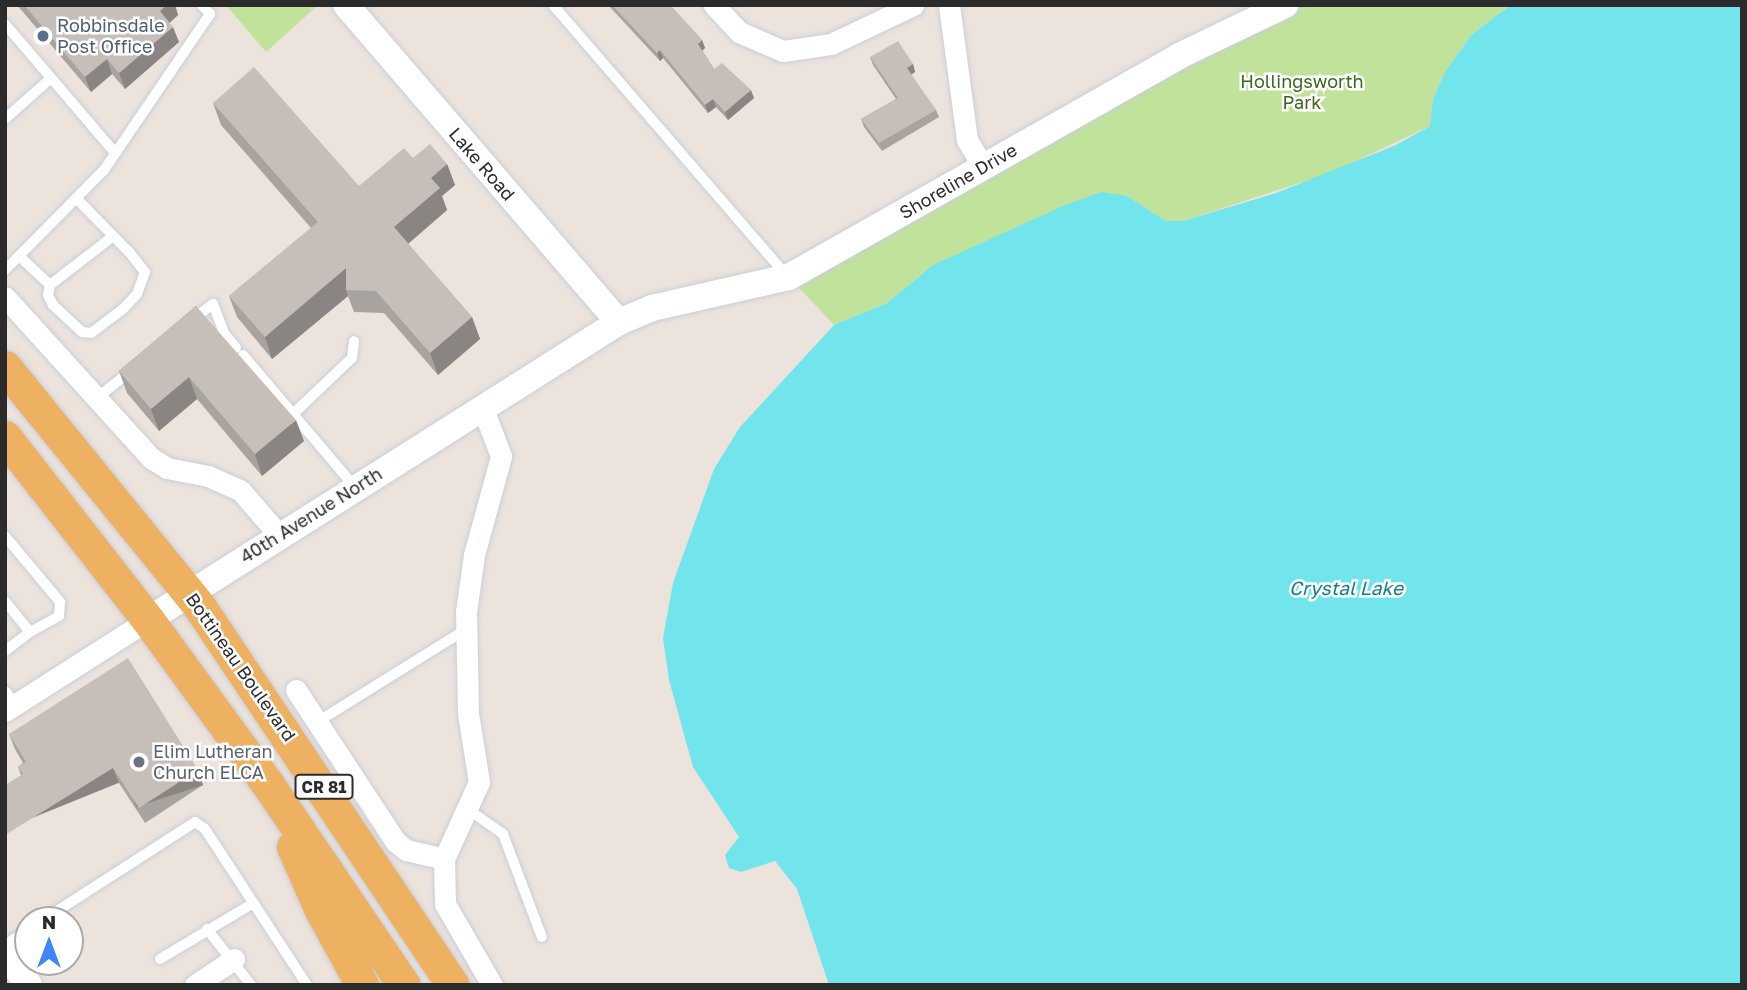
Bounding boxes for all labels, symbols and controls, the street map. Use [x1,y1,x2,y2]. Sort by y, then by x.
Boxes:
place label: Robbinsdale Post Office [57,15,165,58]
marker: Robbinsdale Post Office [35,28,51,44]
park label: Hollingsworth Park [1240,71,1364,114]
street label: Lake Road [445,123,519,205]
street label: Shoreline Drive [895,139,1021,223]
street label: 40th Avenue North [236,463,386,567]
water label: Crystal Lake [1289,577,1403,599]
street label: Bottineau Boulevard [182,589,300,745]
place label: Elim Lutheran Church ELCA [153,741,273,784]
marker: Elim Lutheran Church ELCA [131,754,147,770]
road number: CR 81 [294,774,354,800]
north arrow [14,906,84,976]
text: N [42,910,56,933]

